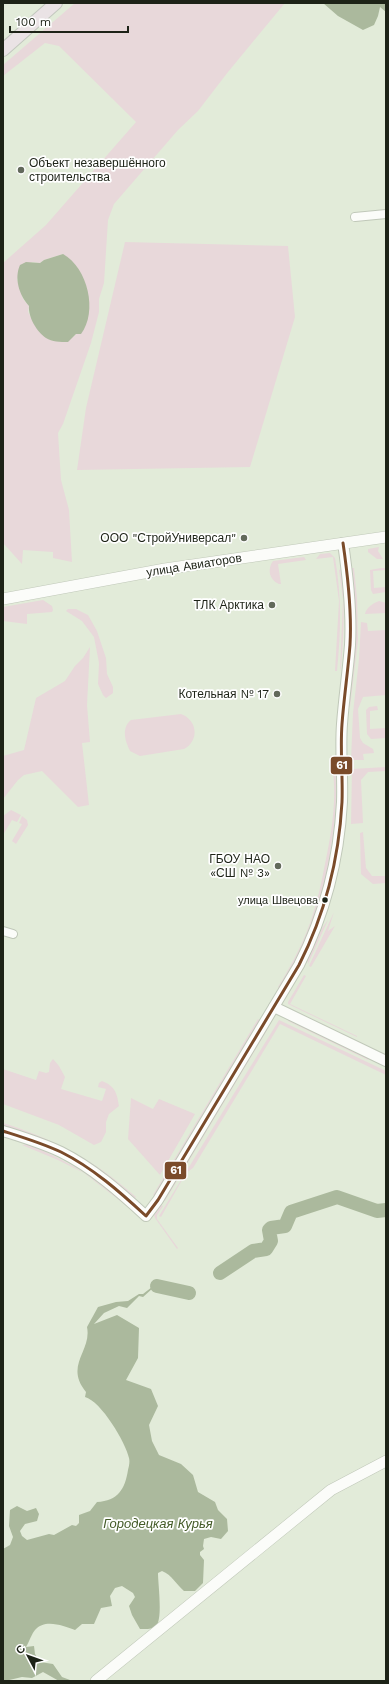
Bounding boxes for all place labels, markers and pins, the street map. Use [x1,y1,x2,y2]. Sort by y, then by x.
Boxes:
place label: Объект незавершённого строительства [29,156,166,184]
marker: Объект незавершённого строительства [16,165,26,175]
place label: ООО "СтройУниверсал" [100,531,236,545]
marker: ООО "СтройУниверсал" [239,533,249,543]
place label: ТЛК Арктика [194,598,264,612]
marker: ТЛК Арктика [267,600,277,610]
place label: Котельная № 17 [178,687,269,701]
marker: Котельная № 17 [272,689,282,699]
place label: ГБОУ НАО «СШ № 3» [209,852,270,880]
marker: ГБОУ НАО «СШ № 3» [273,861,283,871]
place label: улица Швецова [238,894,319,907]
marker: улица Швецова [320,895,330,905]

